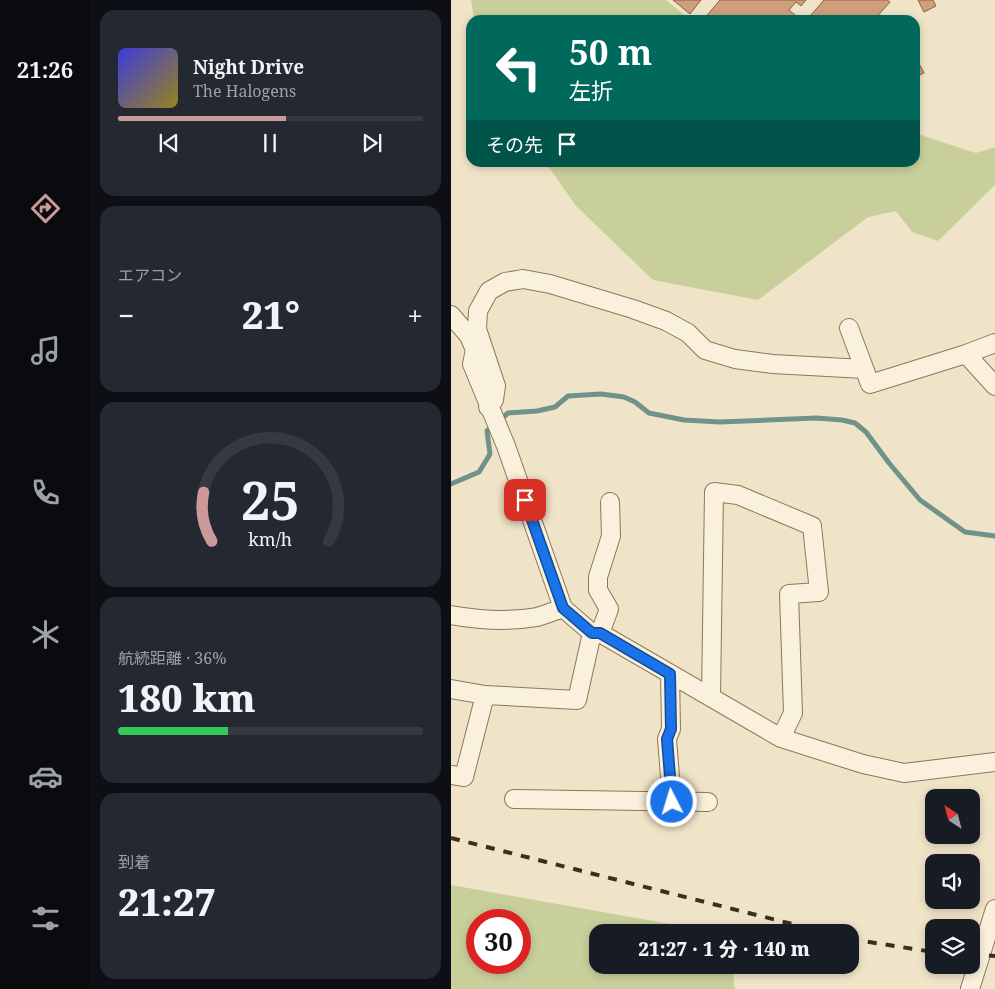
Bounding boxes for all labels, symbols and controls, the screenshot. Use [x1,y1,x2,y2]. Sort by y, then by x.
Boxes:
text: 50 m [569,28,652,75]
icon: left [486,35,551,100]
text: 21:26 [17,54,73,84]
text: Night Drive [193,54,304,80]
text: 左折 [569,75,613,105]
text: The Halogens [193,80,296,102]
icon: previous [155,129,183,157]
icon: pause [256,129,284,157]
icon: next [358,129,386,157]
icon: arrive [553,130,581,158]
text: その先 [486,132,543,158]
icon: directions [28,191,63,226]
text: エアコン [118,264,182,286]
text: 21° [242,288,300,340]
text: − [118,296,134,334]
text: + [407,296,423,334]
icon: music [28,333,63,368]
text: 25 [241,464,300,535]
icon: phone [28,475,63,510]
pin [504,479,546,521]
icon: arrive [511,486,539,514]
text: km/h [249,527,292,551]
icon: climate [28,617,63,652]
text: 航続距離 · 36% [118,647,227,669]
text: 180 km [118,671,256,723]
icon: car [28,759,63,794]
position arrow [645,775,697,827]
north arrow [925,789,980,844]
map controls [925,789,980,974]
text: 到着 [118,851,150,873]
button: sound [925,854,980,909]
text: 21:27 [118,875,216,927]
icon: filters [28,901,63,936]
speed limit sign: 30 [466,909,531,974]
button: layers [925,919,980,974]
text: 21:27 · 1 分 · 140 m [638,936,810,962]

